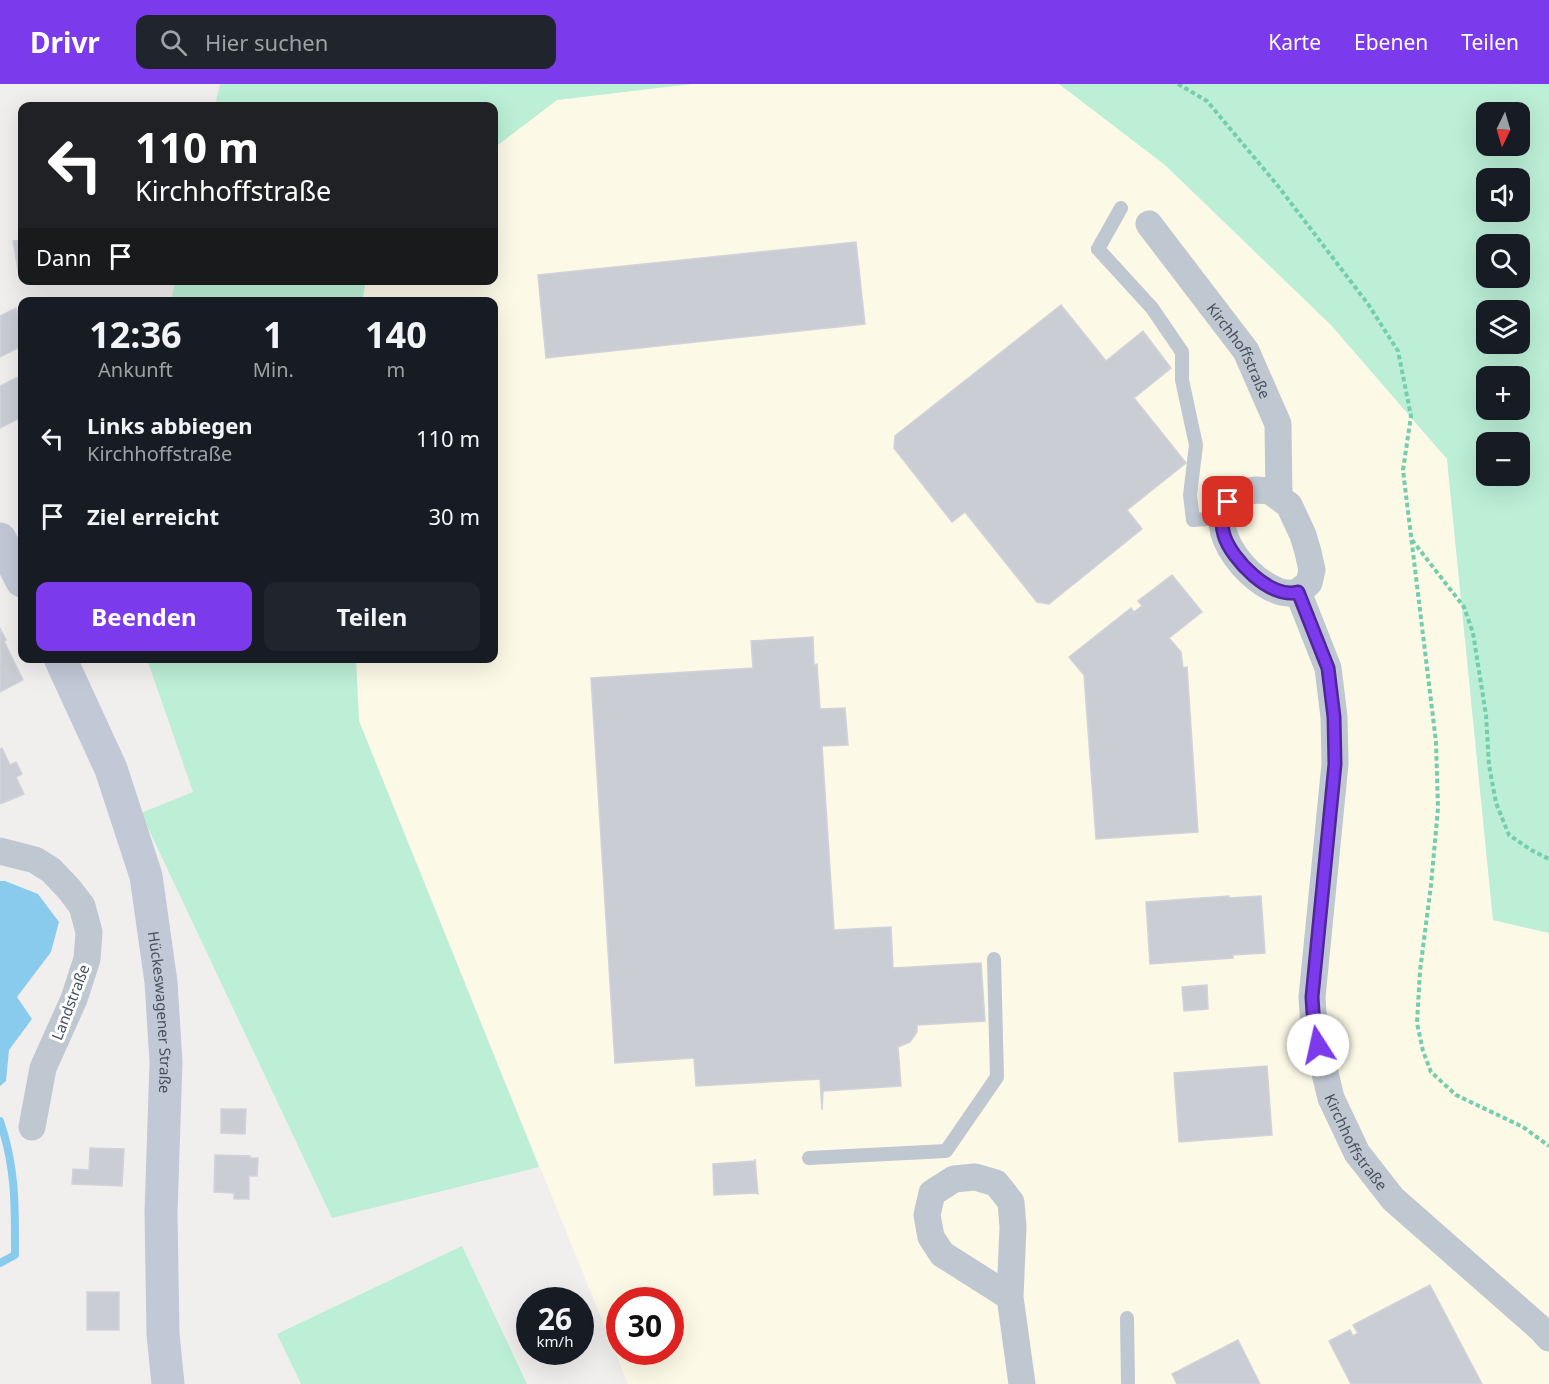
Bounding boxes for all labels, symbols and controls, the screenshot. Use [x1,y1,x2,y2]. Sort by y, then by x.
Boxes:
search box [136,15,556,69]
text: Drivr [30,23,100,61]
icon: search [157,26,190,59]
text: Hier suchen [205,27,328,57]
text: Karte [1268,28,1321,56]
text: Ebenen [1354,28,1428,56]
text: Teilen [1461,28,1519,56]
north arrow [1476,102,1530,156]
map controls [1476,102,1530,486]
text: 110 m [135,118,259,175]
icon: left [36,126,114,204]
button: sound [1476,168,1530,222]
text: Kirchhoffstraße [135,172,331,209]
button: search [1476,234,1530,288]
icon: arrive [104,240,137,273]
text: Dann [36,242,92,272]
street label: Kirchhoffstraße [1203,299,1276,402]
button: layers [1476,300,1530,354]
text: 12:36 [89,310,182,359]
text: 1 [263,310,284,359]
text: 140 [365,310,427,359]
text: Ankunft [98,356,173,383]
text: Min. [253,356,294,383]
text: m [387,356,405,383]
button: + [1476,366,1530,420]
text: Links abbiegen [87,410,253,440]
icon: left [36,422,69,455]
text: 110 m [416,423,480,453]
button: − [1476,432,1530,486]
text: Kirchhoffstraße [87,440,232,467]
pin [1202,476,1253,527]
icon: arrive [1211,485,1244,518]
icon: arrive [36,500,69,533]
text: Ziel erreicht [87,501,219,531]
text: 30 m [429,501,480,531]
button: Beenden [36,582,252,651]
button: Teilen [264,582,480,651]
street label: Hückeswagener Straße [144,930,176,1094]
street label: Landstraße [46,961,94,1043]
position arrow [1286,1013,1350,1077]
street label: Kirchhoffstraße [1320,1090,1392,1194]
speed limit sign: 30 [606,1287,684,1365]
text: 26 [538,1298,572,1339]
text: km/h [537,1331,573,1351]

